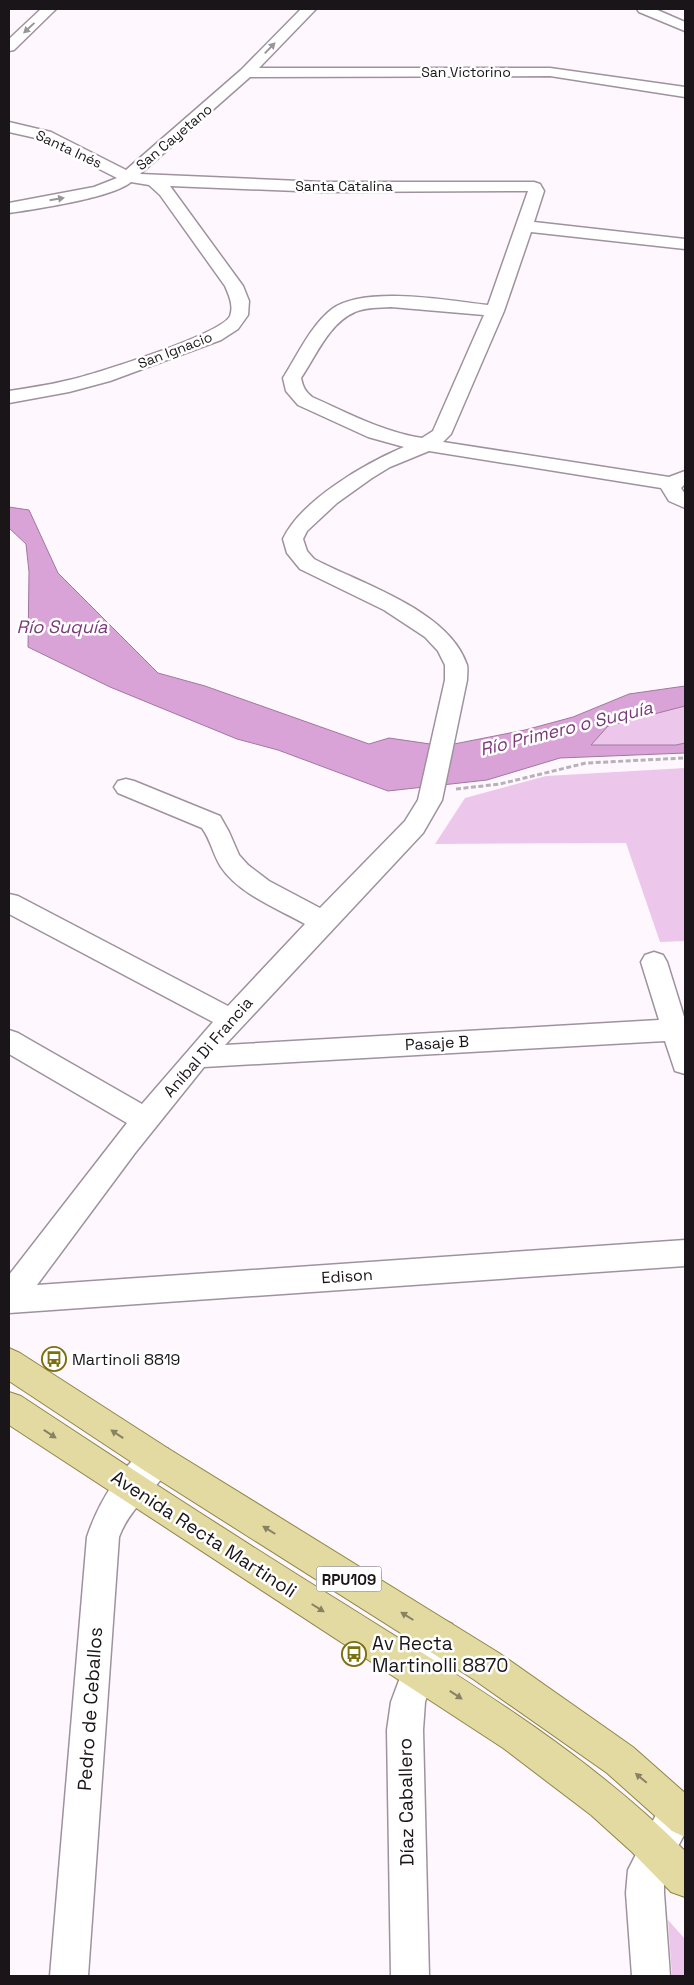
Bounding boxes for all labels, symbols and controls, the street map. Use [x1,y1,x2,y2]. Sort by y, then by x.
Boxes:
one-way arrow [23,22,35,34]
one-way arrow [264,42,276,54]
street label: San Victorino [421,63,511,81]
street label: San Cayetano [132,100,216,174]
street label: Santa Inés [33,126,105,172]
street label: Santa Catalina [295,177,393,195]
one-way arrow [49,194,65,202]
street label: San Ignacio [135,328,215,372]
water label: Río Suquía [17,615,108,638]
water label: Río Primero o Suquía [477,695,655,761]
street label: Aníbal Di Francia [159,993,257,1101]
street label: Pasaje B [404,1031,470,1055]
street label: Edison [321,1264,373,1288]
bus stop icon: Martinoli 8819 [41,1346,67,1372]
place label: Martinoli 8819 [72,1349,180,1370]
one-way arrow [43,1429,56,1439]
one-way arrow [110,1429,124,1438]
street label: Avenida Recta Martinoli [106,1465,302,1603]
one-way arrow [263,1525,276,1534]
road number: RPU109 [316,1566,382,1592]
one-way arrow [312,1603,325,1612]
one-way arrow [401,1611,414,1620]
street label: Pedro de Ceballos [72,1626,108,1792]
place label: Av Recta Martinolli 8870 [372,1631,508,1678]
bus stop icon: Av Recta Martinolli 8870 [341,1641,367,1667]
one-way arrow [449,1690,462,1699]
street label: Díaz Caballero [392,1738,420,1866]
one-way arrow [635,1772,648,1783]

